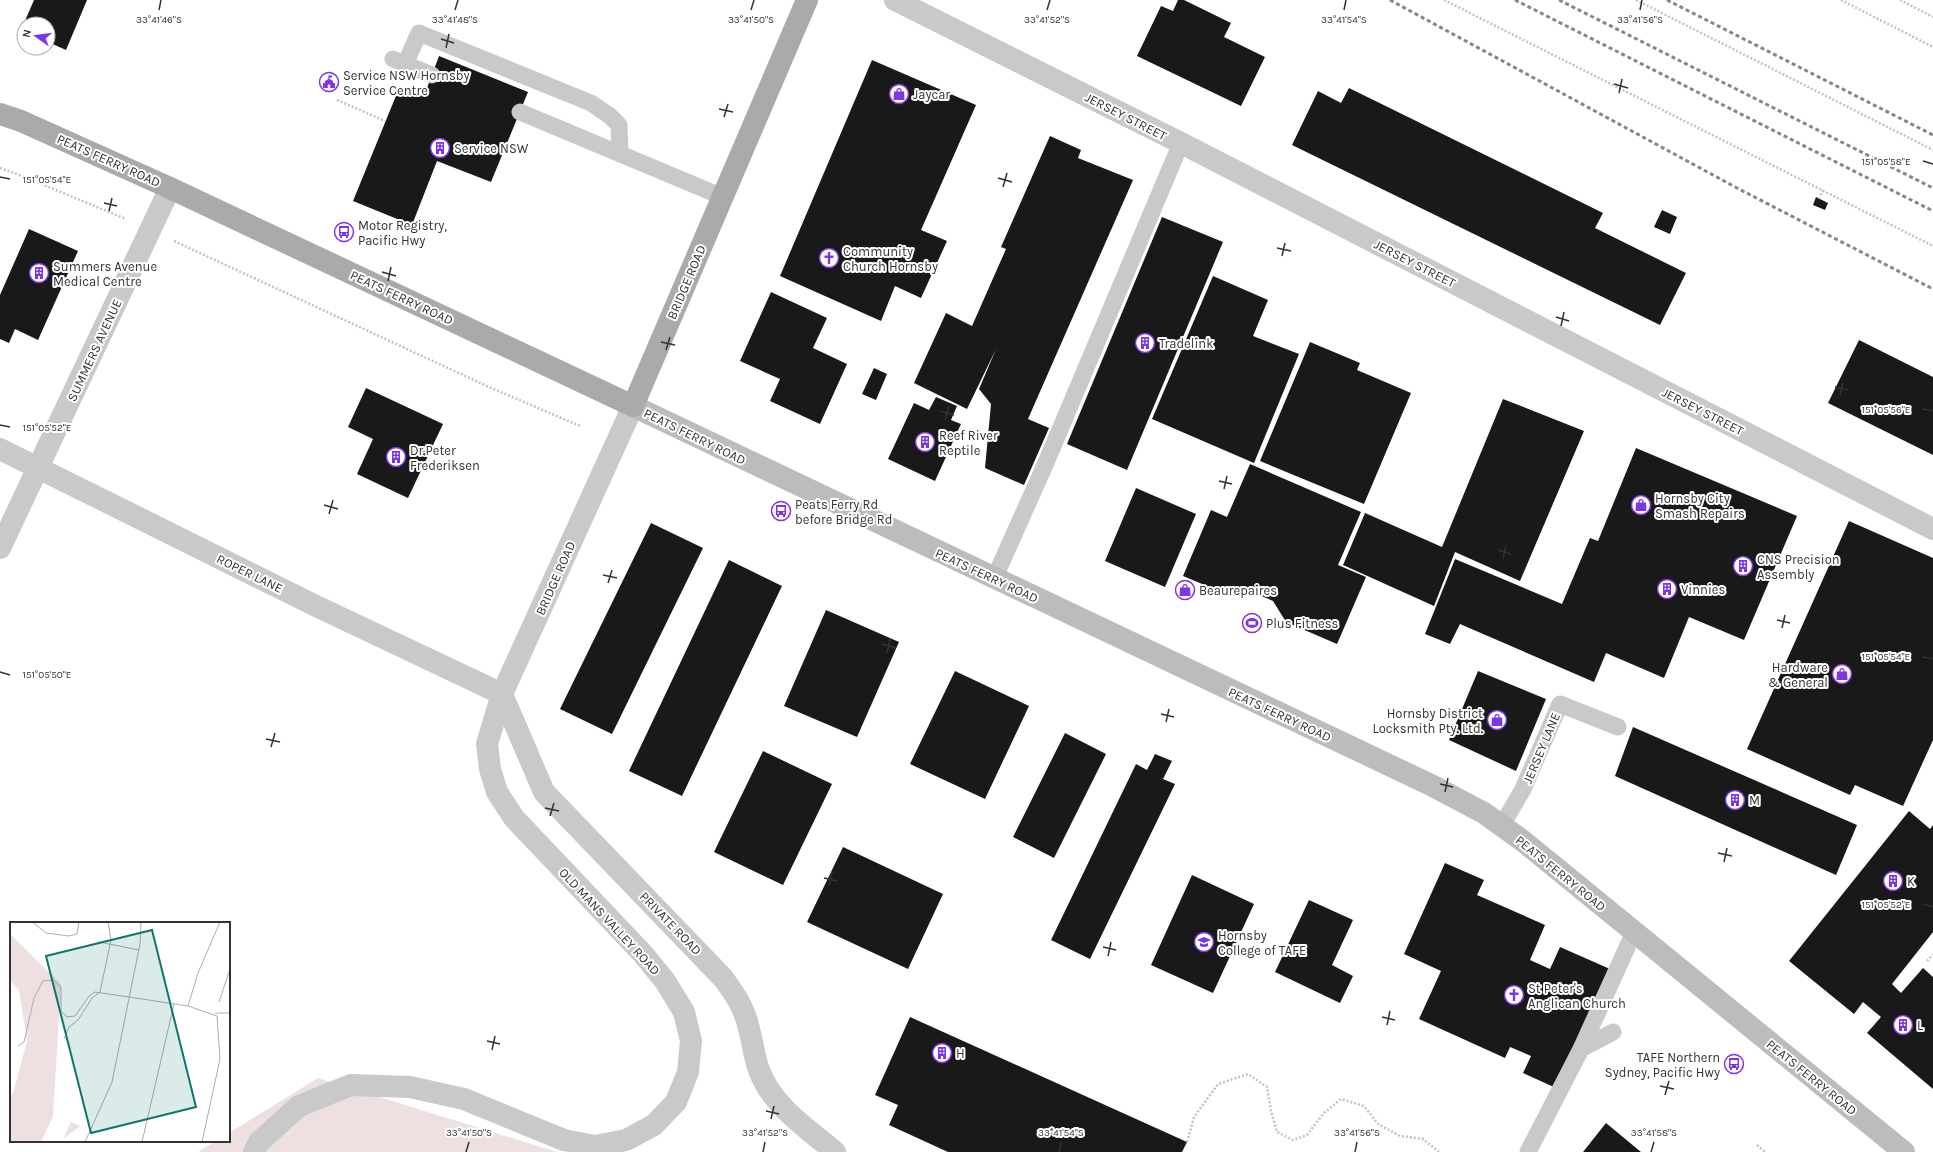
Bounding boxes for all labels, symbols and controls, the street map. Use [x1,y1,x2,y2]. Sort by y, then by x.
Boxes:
text: 33°41'46"S [136,14,182,26]
text: 33°41'48"S [432,14,478,26]
text: 33°41'50"S [728,14,774,26]
text: 33°41'52"S [1024,14,1070,26]
text: 33°41'54"S [1321,14,1367,26]
text: 33°41'56"S [1617,14,1663,26]
north arrow [16,16,56,56]
text: N [20,28,34,39]
place label: Service NSW Hornsby Service Centre [343,68,470,98]
public building icon: Service NSW Hornsby Service Centre [318,71,340,93]
shop icon: Jaycar [888,83,910,105]
place label: Jaycar [913,87,950,102]
street label: JERSEY STREET [1083,89,1169,144]
street label: PEATS FERRY ROAD [55,131,163,190]
building icon: Service NSW [429,137,451,159]
place label: Service NSW [454,141,529,156]
text: 151°05'58"E [1861,156,1911,168]
text: 151°05'54"E [23,174,71,186]
place label: Motor Registry, Pacific Hwy [358,218,447,248]
bus stop icon: Motor Registry, Pacific Hwy [333,221,355,243]
street label: JERSEY STREET [1372,236,1458,291]
street label: BRIDGE ROAD [664,243,709,322]
place label: Community Church Hornsby [843,244,938,274]
church icon: Community Church Hornsby [818,247,840,269]
place label: Summers Avenue Medical Centre [53,259,157,289]
building icon: Summers Avenue Medical Centre [28,262,50,284]
street label: PEATS FERRY ROAD [348,267,456,328]
street label: SUMMERS AVENUE [64,297,125,404]
building icon: Tradelink [1134,332,1156,354]
place label: Tradelink [1159,336,1213,351]
street label: JERSEY STREET [1660,384,1746,439]
text: 151°05'56"E [1862,404,1910,416]
street label: PEATS FERRY ROAD [641,405,748,468]
text: 151°05'52"E [23,422,71,434]
place label: Reef River Reptile [939,428,998,458]
building icon: Reef River Reptile [914,431,936,453]
place label: Dr.Peter Frederiksen [410,443,480,473]
building icon: Dr.Peter Frederiksen [385,446,407,468]
place label: Hornsby City Smash Repairs [1655,491,1745,521]
shop icon: Hornsby City Smash Repairs [1630,494,1652,516]
place label: Peats Ferry Rd before Bridge Rd [795,497,893,527]
bus stop icon: Peats Ferry Rd before Bridge Rd [770,500,792,522]
street label: BRIDGE ROAD [532,539,578,618]
street label: PEATS FERRY ROAD [933,545,1041,606]
street label: ROPER LANE [214,551,285,596]
place label: CNS Precision Assembly [1757,552,1840,582]
building icon: CNS Precision Assembly [1732,555,1754,577]
building icon: Vinnies [1656,578,1678,600]
shop icon: Beaurepaires [1174,579,1196,601]
place label: Vinnies [1681,582,1725,597]
place label: Beaurepaires [1199,583,1277,598]
sports icon: Plus Fitness [1241,612,1263,634]
place label: Plus Fitness [1266,616,1339,631]
text: 151°05'54"E [1862,651,1910,663]
place label: Hardware & General [1768,660,1828,690]
shop icon: Hardware & General [1831,663,1853,685]
text: 151°05'50"E [23,669,71,681]
street label: PEATS FERRY ROAD [1226,684,1334,745]
place label: Hornsby District Locksmith Pty. Ltd. [1373,706,1483,736]
shop icon: Hornsby District Locksmith Pty. Ltd. [1486,709,1508,731]
street label: JERSEY LANE [1520,710,1563,786]
building icon: M [1724,789,1746,811]
place label: M [1749,793,1760,808]
street label: PEATS FERRY ROAD [1513,832,1609,914]
street label: OLD MANS VALLEY ROAD [556,865,663,978]
building icon: K [1882,870,1904,892]
place label: K [1907,874,1915,889]
street label: PRIVATE ROAD [637,889,704,958]
text: 151°05'52"E [1862,899,1910,911]
inset map [10,922,230,1142]
place label: Hornsby College of TAFE [1218,928,1306,958]
school or university icon: Hornsby College of TAFE [1193,931,1215,953]
place label: St Peter's Anglican Church [1528,981,1626,1011]
church icon: St Peter's Anglican Church [1503,984,1525,1006]
building icon: L [1892,1014,1914,1036]
place label: L [1917,1018,1923,1033]
street label: PEATS FERRY ROAD [1764,1036,1860,1118]
building icon: H [931,1042,953,1064]
place label: H [956,1046,965,1061]
place label: TAFE Northern Sydney, Pacific Hwy [1605,1050,1720,1080]
bus stop icon: TAFE Northern Sydney, Pacific Hwy [1723,1053,1745,1075]
text: 33°41'50"S [446,1127,492,1139]
text: 33°41'52"S [742,1127,788,1139]
text: 33°41'54"S [1038,1127,1084,1139]
text: 33°41'56"S [1334,1127,1380,1139]
text: 33°41'58"S [1631,1127,1677,1139]

